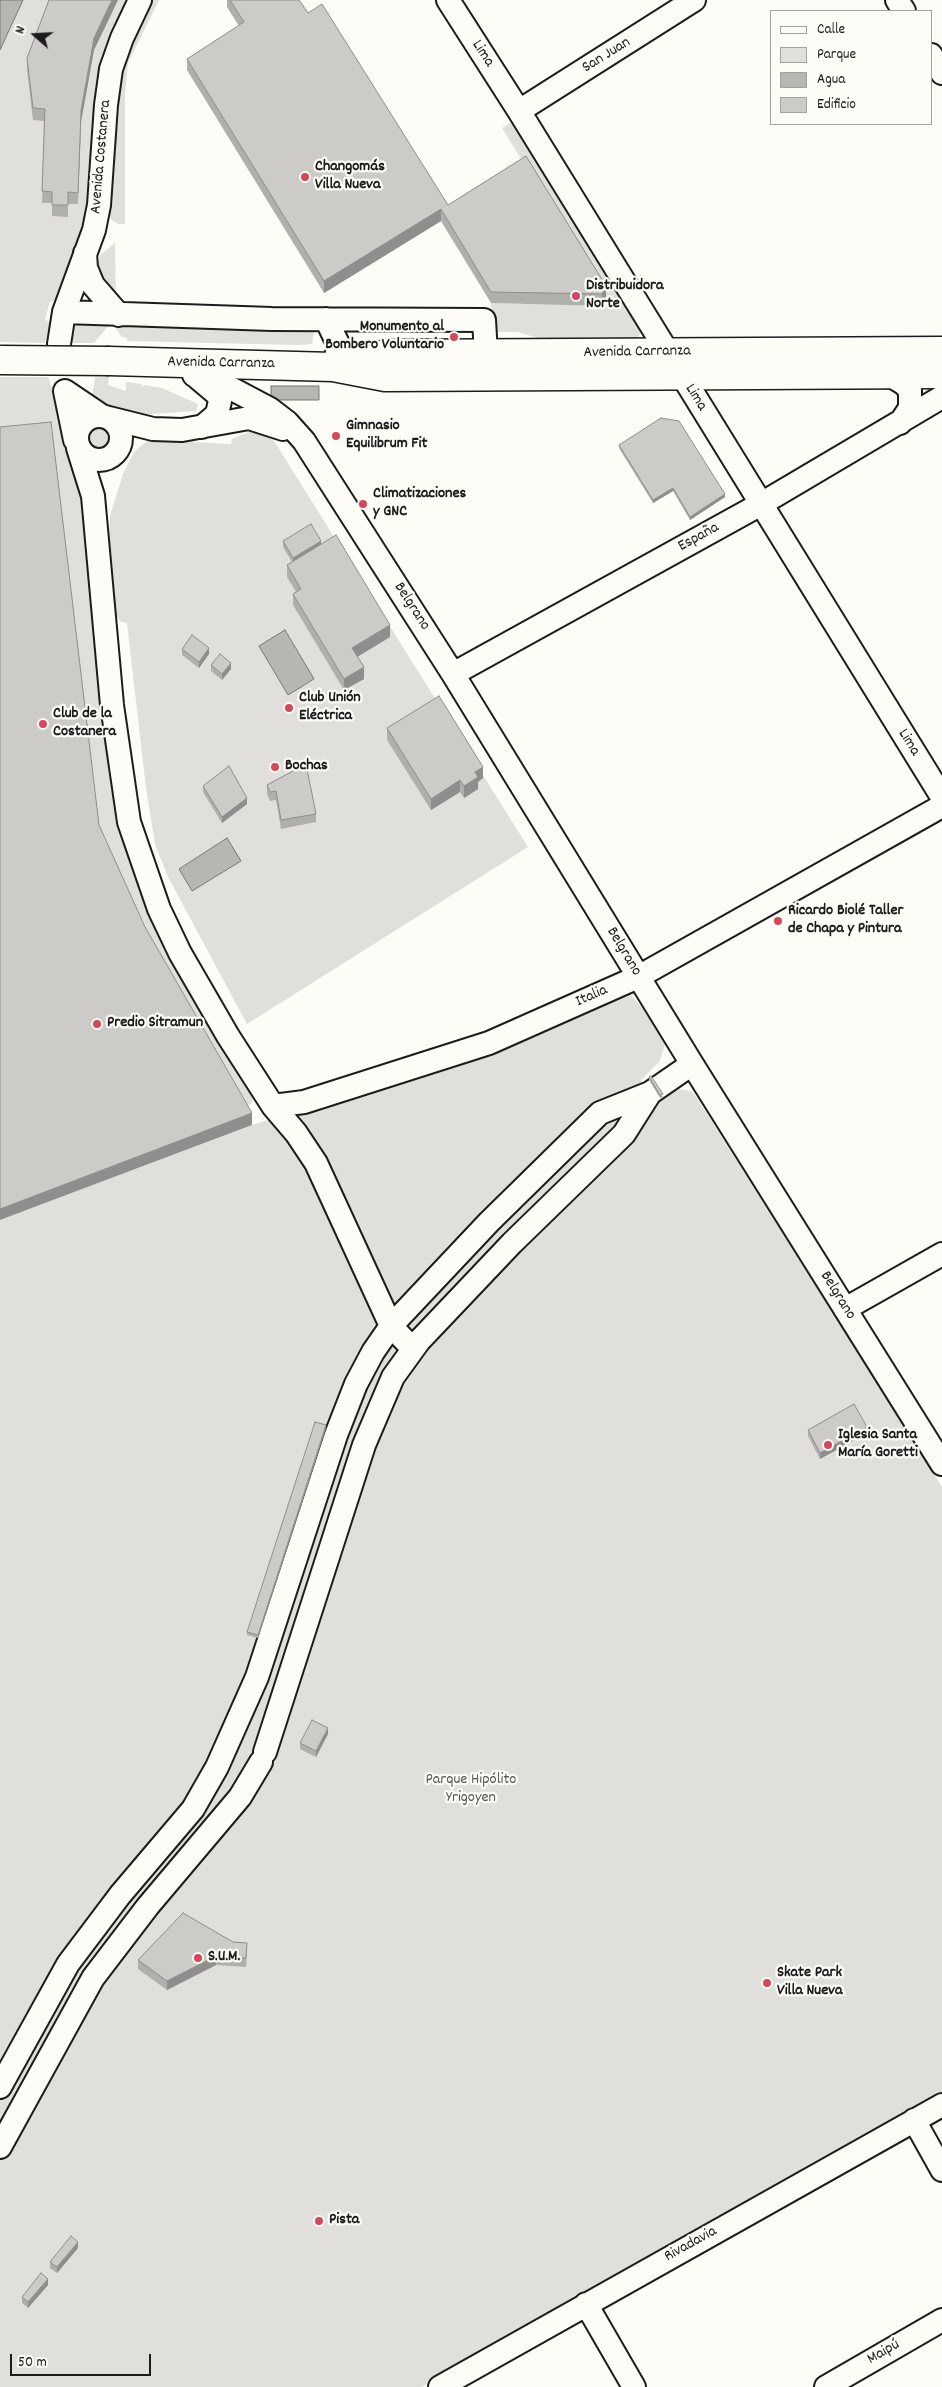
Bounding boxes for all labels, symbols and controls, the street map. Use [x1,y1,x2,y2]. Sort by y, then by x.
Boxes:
north arrow [10,10,60,60]
legend [770,10,932,125]
text: Calle [817,19,845,41]
text: N [10,24,31,37]
street label: San Juan [579,34,635,78]
street label: Lima [466,37,498,71]
text: Parque [817,44,856,66]
text: Agua [817,69,845,91]
text: Edificio [817,94,856,116]
street label: Avenida Costanera [87,99,117,215]
place label: Changomás Villa Nueva [315,158,385,196]
marker: Changomás Villa Nueva [299,171,311,183]
place label: Distribuidora Norte [586,277,664,315]
marker: Distribuidora Norte [570,290,582,302]
place label: Monumento al Bombero Voluntario [325,318,444,356]
marker: Monumento al Bombero Voluntario [448,331,460,343]
street label: Avenida Carranza [583,342,691,364]
street label: Avenida Carranza [167,353,275,375]
street label: Lima [679,381,711,415]
place label: Gimnasio Equilibrum Fit [346,417,427,455]
marker: Gimnasio Equilibrum Fit [330,430,342,442]
place label: Climatizaciones y GNC [373,485,466,523]
marker: Climatizaciones y GNC [357,498,369,510]
street label: España [675,519,723,557]
street label: Belgrano [388,579,434,635]
place label: Club Unión Eléctrica [299,689,361,727]
marker: Club Unión Eléctrica [283,702,295,714]
place label: Club de la Costanera [53,705,116,743]
marker: Club de la Costanera [37,718,49,730]
street label: Lima [892,726,924,760]
place label: Bochas [285,757,328,777]
marker: Bochas [269,761,281,773]
place label: Ricardo Biolé Taller de Chapa y Pintura [788,902,903,940]
marker: Ricardo Biolé Taller de Chapa y Pintura [772,915,784,927]
street label: Belgrano [601,924,645,980]
street label: Italia [573,982,611,1012]
place label: Predio Sitramun [107,1014,203,1034]
marker: Predio Sitramun [91,1018,103,1030]
street label: Belgrano [815,1268,859,1324]
place label: Iglesia Santa María Goretti [838,1426,918,1464]
marker: Iglesia Santa María Goretti [822,1439,834,1451]
park label: Parque Hipólito Yrigoyen [426,1771,516,1809]
place label: S.U.M. [208,1948,240,1968]
marker: S.U.M. [192,1952,204,1964]
place label: Skate Park Villa Nueva [777,1964,842,2002]
marker: Skate Park Villa Nueva [761,1977,773,1989]
place label: Pista [329,2211,359,2231]
marker: Pista [313,2215,325,2227]
street label: Rivadavia [661,2223,721,2267]
street label: Maipú [864,2336,904,2370]
scale bar [12,2344,154,2376]
text: 50 m [18,2352,47,2374]

